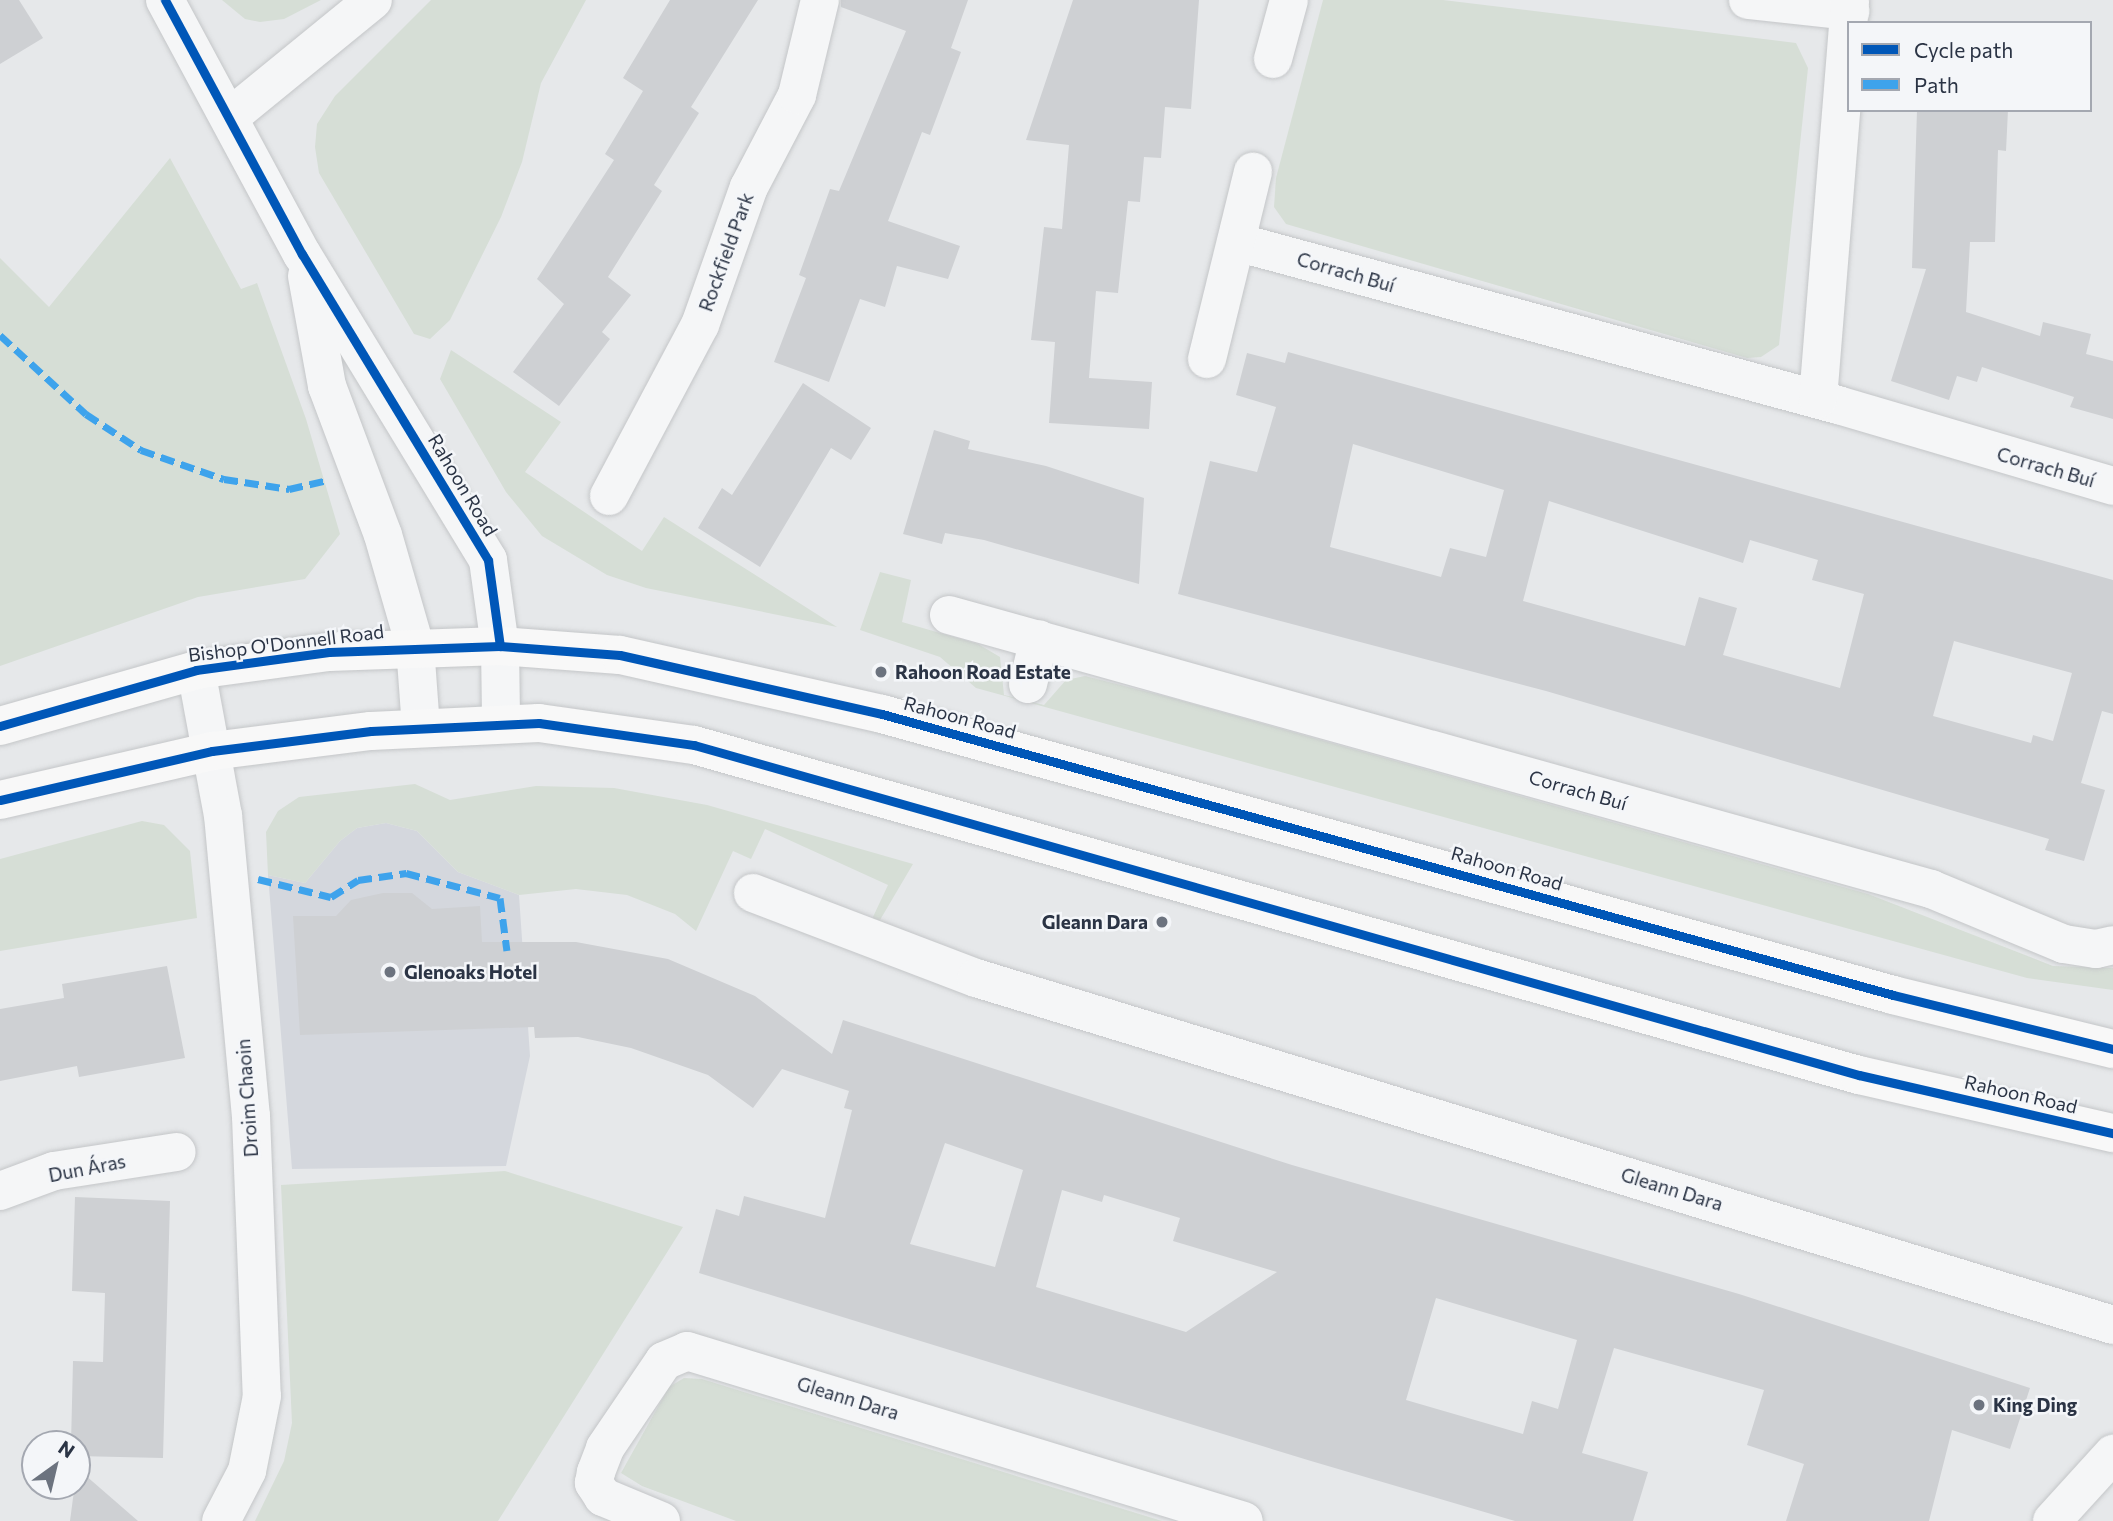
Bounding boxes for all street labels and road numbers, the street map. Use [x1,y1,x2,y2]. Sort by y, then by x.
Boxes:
street label: Rockfield Park [694,189,758,315]
street label: Corrach Buí [1294,247,1398,297]
street label: Rahoon Road [424,430,502,540]
street label: Corrach Buí [1994,442,2098,492]
street label: Bishop O'Donnell Road [187,620,385,666]
street label: Rahoon Road [901,691,1019,743]
street label: Corrach Buí [1526,765,1630,815]
street label: Rahoon Road [1449,841,1565,895]
street label: Droim Chaoin [231,1038,263,1158]
street label: Rahoon Road [1962,1070,2080,1118]
street label: Dun Áras [46,1149,128,1187]
street label: Gleann Dara [1618,1163,1726,1215]
street label: Gleann Dara [794,1372,902,1424]

